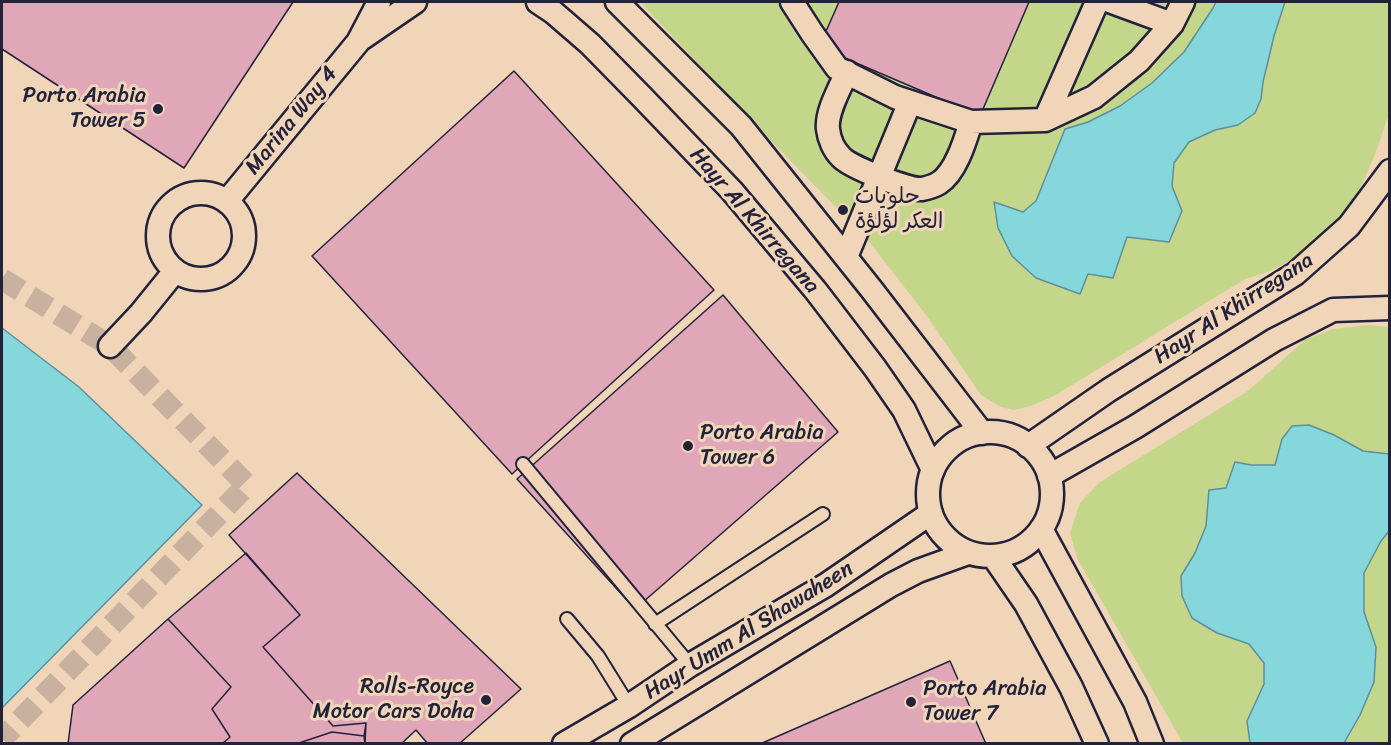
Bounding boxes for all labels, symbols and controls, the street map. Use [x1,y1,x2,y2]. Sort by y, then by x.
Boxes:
street label: Marina Way 4 [240,62,344,180]
place label: Porto Arabia Tower 5 [23,83,146,134]
marker: Porto Arabia Tower 5 [151,102,165,116]
street label: Hayr Al Khirregana [683,143,825,299]
place label: حلويات العكر لؤلؤة [855,184,943,236]
marker: حلويات العكر لؤلؤة [836,203,850,217]
street label: Hayr Al Khirregana [1149,248,1319,370]
place label: Porto Arabia Tower 6 [700,420,823,472]
marker: Porto Arabia Tower 6 [681,439,695,453]
street label: Hayr Umm Al Shawaheen [640,556,858,706]
place label: Rolls-Royce Motor Cars Doha [313,674,474,726]
place label: Porto Arabia Tower 7 [923,676,1046,728]
marker: Rolls-Royce Motor Cars Doha [479,693,493,707]
marker: Porto Arabia Tower 7 [904,695,918,709]

